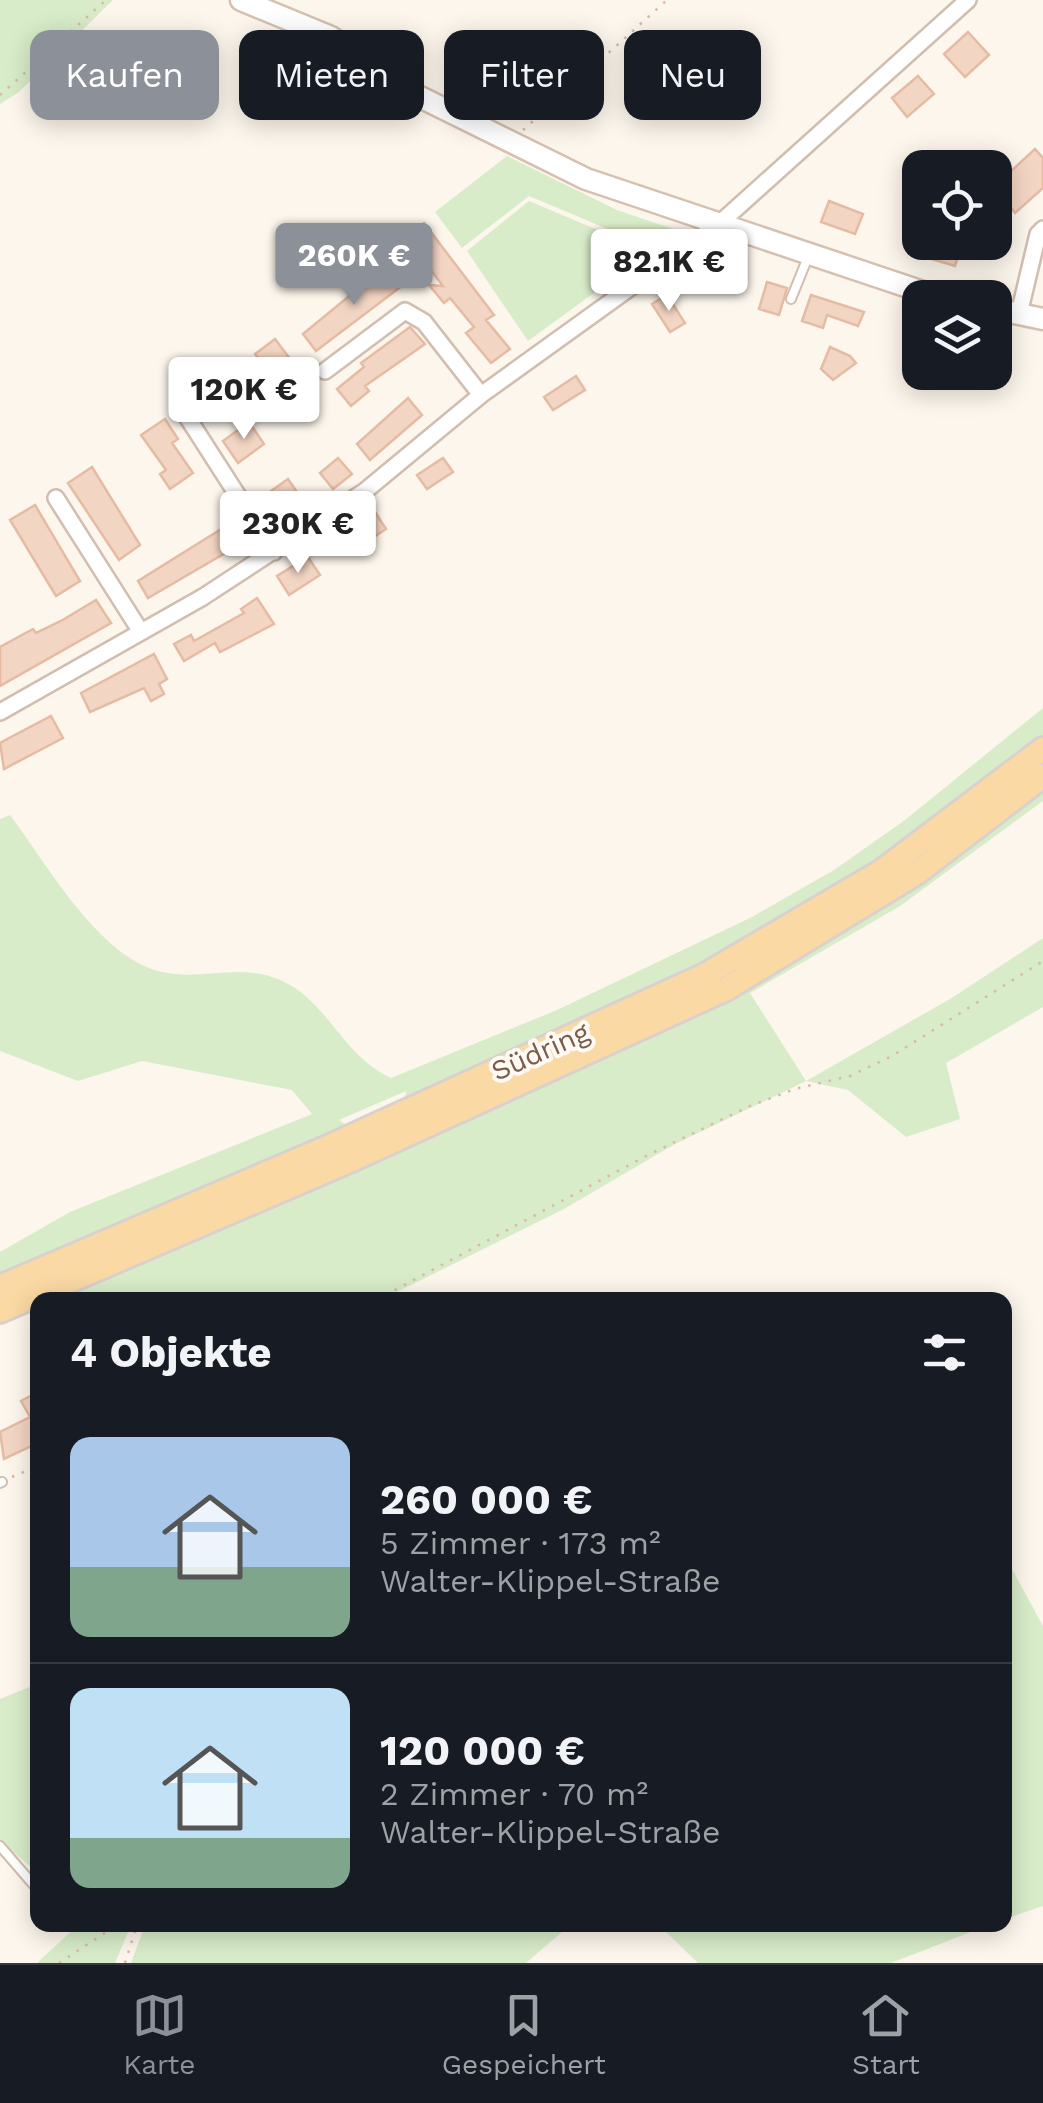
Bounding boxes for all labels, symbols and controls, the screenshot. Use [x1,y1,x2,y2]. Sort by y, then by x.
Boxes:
chip: Kaufen [30,30,219,120]
chip: Mieten [239,30,424,120]
chip: Filter [444,30,604,120]
chip: Neu [624,30,761,120]
map controls [902,150,1012,390]
button: locate [902,150,1012,260]
pin: 260K € [273,223,435,308]
pin: 82.1K € [577,229,761,314]
text: 260K € [297,236,411,274]
text: 82.1K € [613,242,725,280]
button: layers [902,280,1012,390]
pin: 120K € [163,357,325,442]
text: 120K € [190,370,298,408]
pin: 230K € [217,491,379,576]
text: 230K € [242,504,354,542]
street label: Südring [486,1015,594,1088]
icon: filters [917,1325,972,1380]
text: 4 Objekte [70,1328,272,1377]
text: 260 000 € [380,1475,593,1524]
icon: home [150,1477,270,1597]
text: 5 Zimmer · 173 m² [380,1524,661,1562]
text: Walter-Klippel-Straße [380,1562,720,1600]
text: 120 000 € [380,1726,585,1775]
icon: home [150,1728,270,1848]
text: 2 Zimmer · 70 m² [380,1775,648,1813]
text: Walter-Klippel-Straße [380,1813,720,1851]
tab: Karte [123,1988,195,2081]
tab: Gespeichert [442,1988,606,2081]
tab: Start [852,1988,920,2081]

